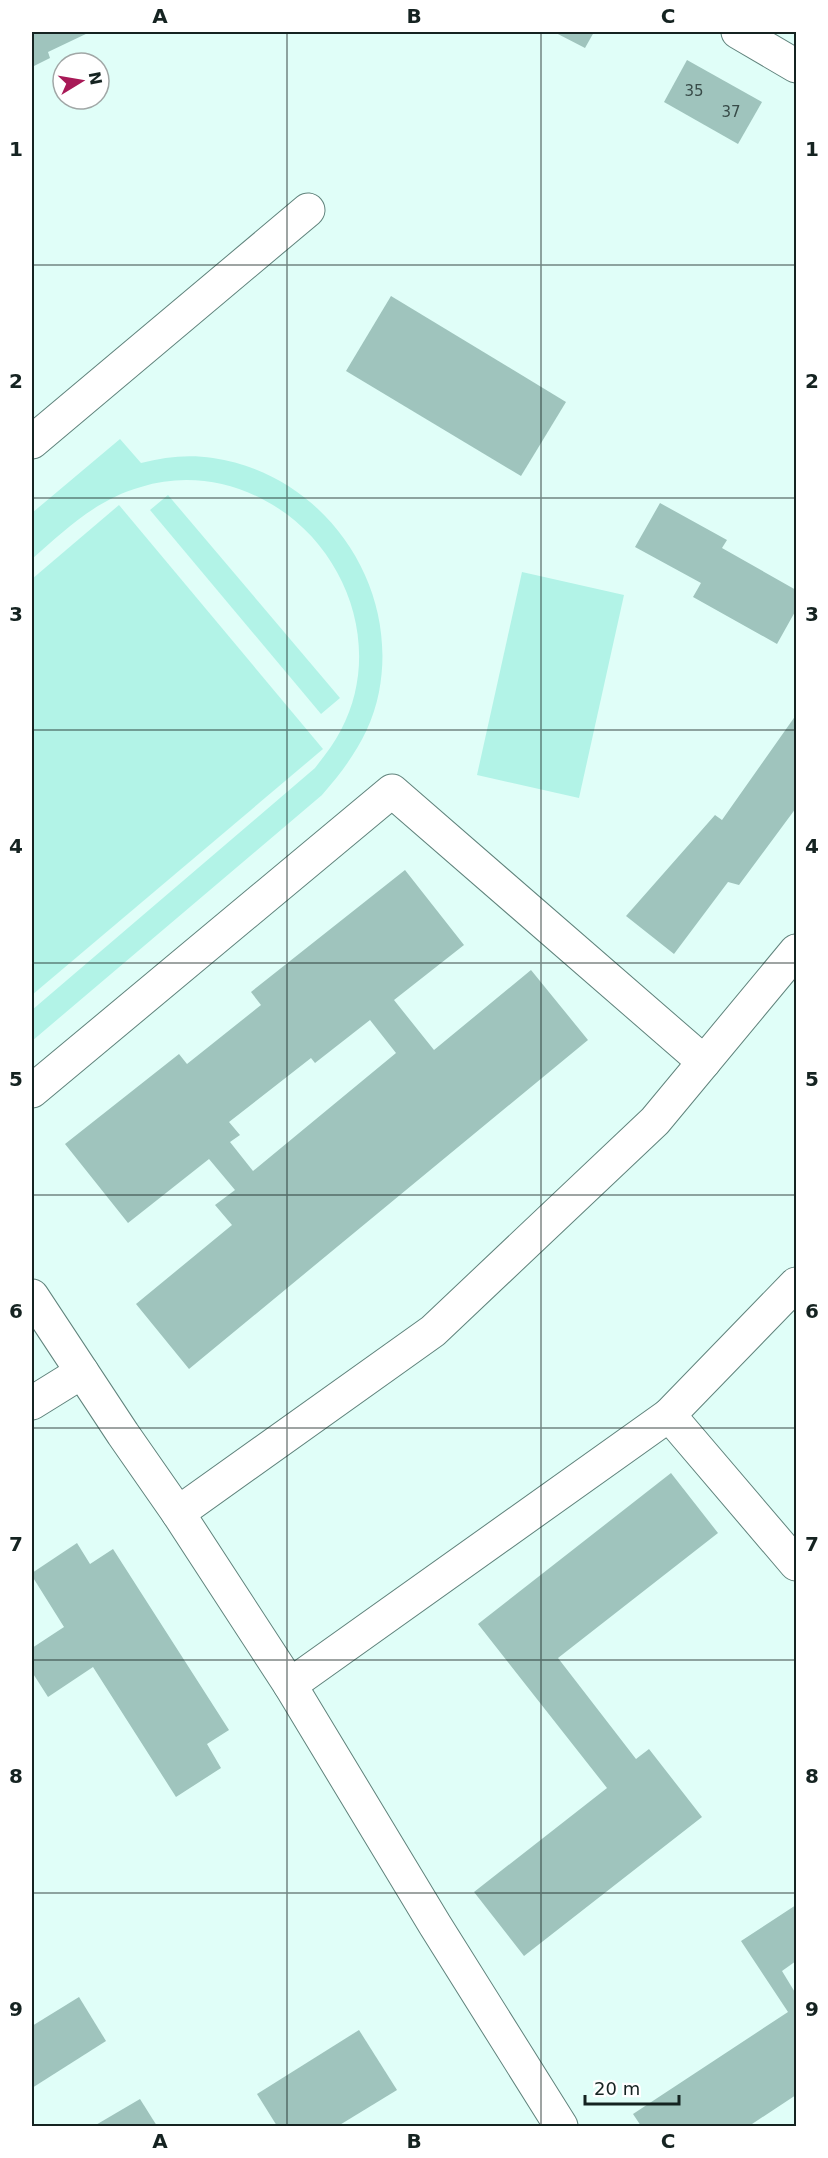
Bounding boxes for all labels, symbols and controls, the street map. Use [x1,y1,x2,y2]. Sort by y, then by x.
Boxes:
text: A [152,4,168,28]
text: B [406,4,422,28]
text: C [661,4,675,28]
north arrow [51,51,111,111]
text: N [85,70,106,87]
house number: 35 [684,82,704,100]
house number: 37 [721,103,741,121]
text: 1 [9,137,23,161]
text: 1 [805,137,819,161]
text: 2 [9,369,23,393]
text: 2 [805,369,819,393]
text: 3 [9,602,23,626]
text: 3 [805,602,819,626]
text: 4 [9,834,23,858]
text: 4 [805,834,819,858]
text: 5 [9,1067,23,1091]
text: 5 [805,1067,819,1091]
text: 6 [9,1299,23,1323]
text: 6 [805,1299,819,1323]
text: 7 [9,1532,23,1556]
text: 7 [805,1532,819,1556]
text: 8 [9,1764,23,1788]
text: 8 [805,1764,819,1788]
text: 9 [9,1997,23,2021]
text: 9 [805,1997,819,2021]
scale bar [585,2068,680,2106]
text: 20 m [594,2078,640,2099]
text: A [152,2129,168,2153]
text: B [406,2129,422,2153]
text: C [661,2129,675,2153]

